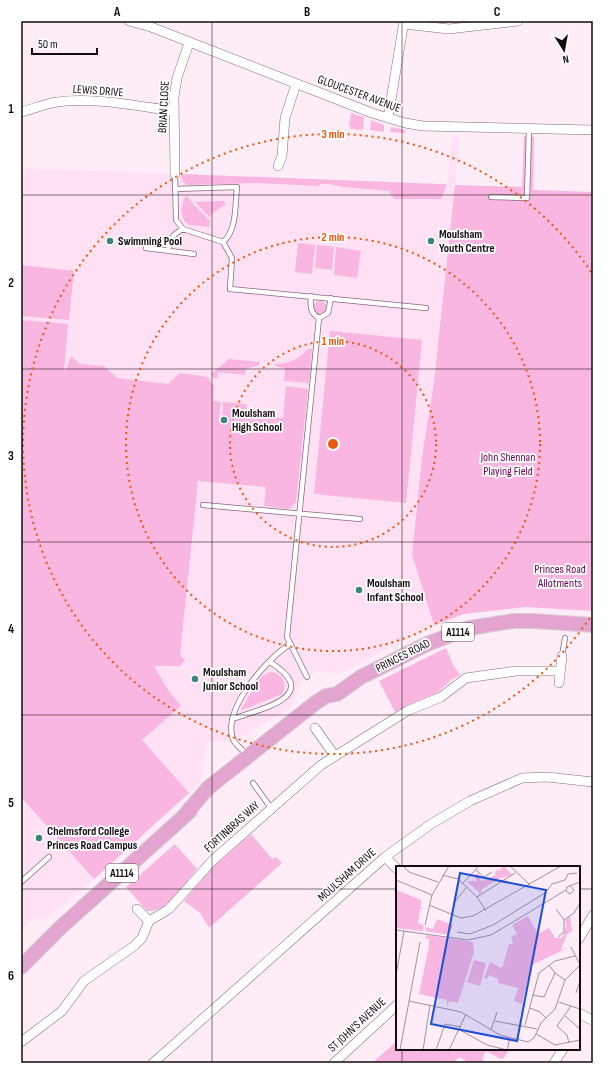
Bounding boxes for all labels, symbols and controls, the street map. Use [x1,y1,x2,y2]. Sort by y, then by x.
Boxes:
text: A [113,4,121,20]
text: B [304,4,310,20]
text: C [494,4,501,20]
scale bar [32,30,97,56]
north arrow [544,30,584,70]
text: 50 m [38,37,58,52]
text: N [562,52,570,66]
street label: GLOUCESTER AVENUE [315,72,403,116]
street label: BRIAN CLOSE [155,80,173,134]
street label: LEWIS DRIVE [72,82,124,100]
text: 1 [8,101,14,117]
text: 3 min [322,127,344,142]
place label: Moulsham Youth Centre [439,227,495,256]
text: 2 min [322,230,344,245]
place label: Swimming Pool [118,234,182,249]
marker: Swimming Pool [105,236,115,246]
marker: Moulsham Youth Centre [426,236,436,246]
text: 2 [8,275,14,291]
text: 1 min [322,334,344,349]
place label: Moulsham High School [232,406,282,435]
marker: Moulsham High School [219,415,229,425]
centre of rings [326,437,340,451]
text: 3 [8,448,14,464]
park label: John Shennan Playing Field [480,450,535,479]
park label: Princes Road Allotments [534,562,586,591]
place label: Moulsham Infant School [367,576,424,605]
marker: Moulsham Infant School [354,585,364,595]
text: 4 [8,621,14,637]
road number: A1114 [442,623,474,641]
street label: PRINCES ROAD [373,636,433,676]
place label: Moulsham Junior School [202,665,258,694]
marker: Moulsham Junior School [190,674,200,684]
text: 5 [8,795,14,811]
street label: FORTINBRAS WAY [201,798,263,856]
place label: Chelmsford College Princes Road Campus [47,824,138,853]
marker: Chelmsford College Princes Road Campus [34,833,44,843]
street label: MOULSHAM DRIVE [315,845,379,905]
road number: A1114 [106,864,138,882]
inset map [396,866,580,1050]
text: 6 [8,968,14,984]
street label: ST JOHN'S AVENUE [325,994,389,1056]

